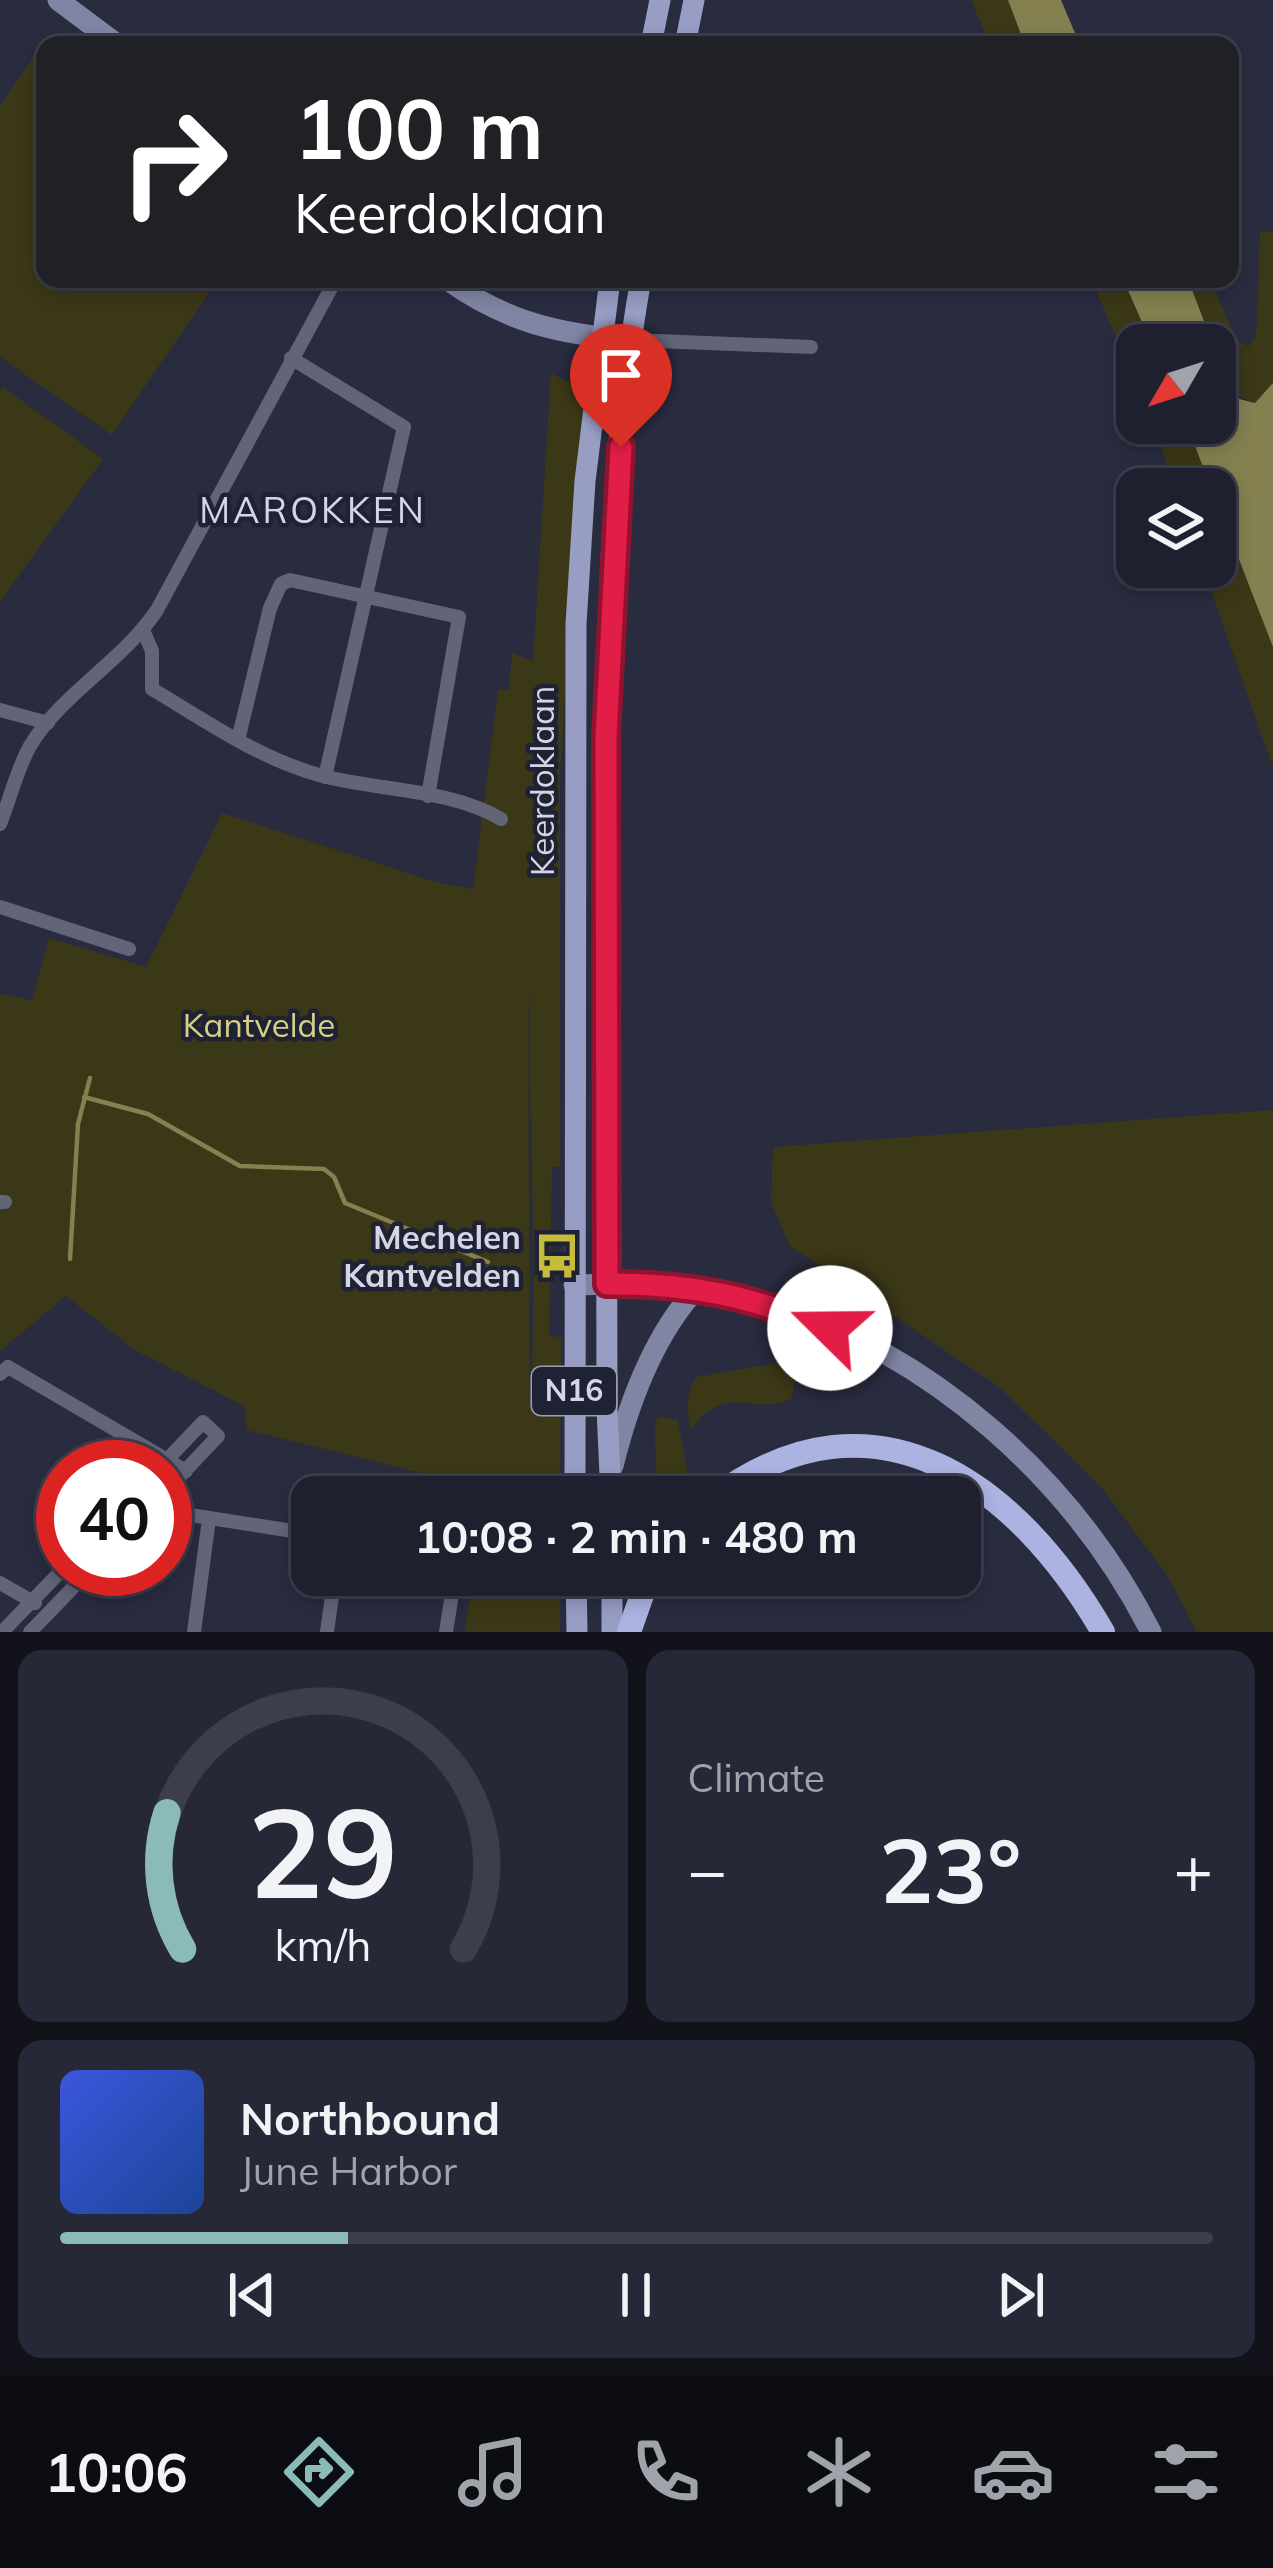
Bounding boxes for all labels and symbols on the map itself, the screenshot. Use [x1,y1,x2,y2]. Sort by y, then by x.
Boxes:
pin [570,324,672,447]
north arrow [1116,324,1236,444]
district label: MAROKKEN [199,487,427,532]
street label: Keerdoklaan [521,686,562,876]
park label: Kantvelde [183,1004,335,1045]
place label: Mechelen Kantvelden [343,1216,521,1295]
bus stop icon: Mechelen Kantvelden [532,1231,582,1281]
position arrow [767,1265,893,1391]
road number: N16 [532,1367,616,1415]
speed limit sign: 40 [36,1440,192,1596]

